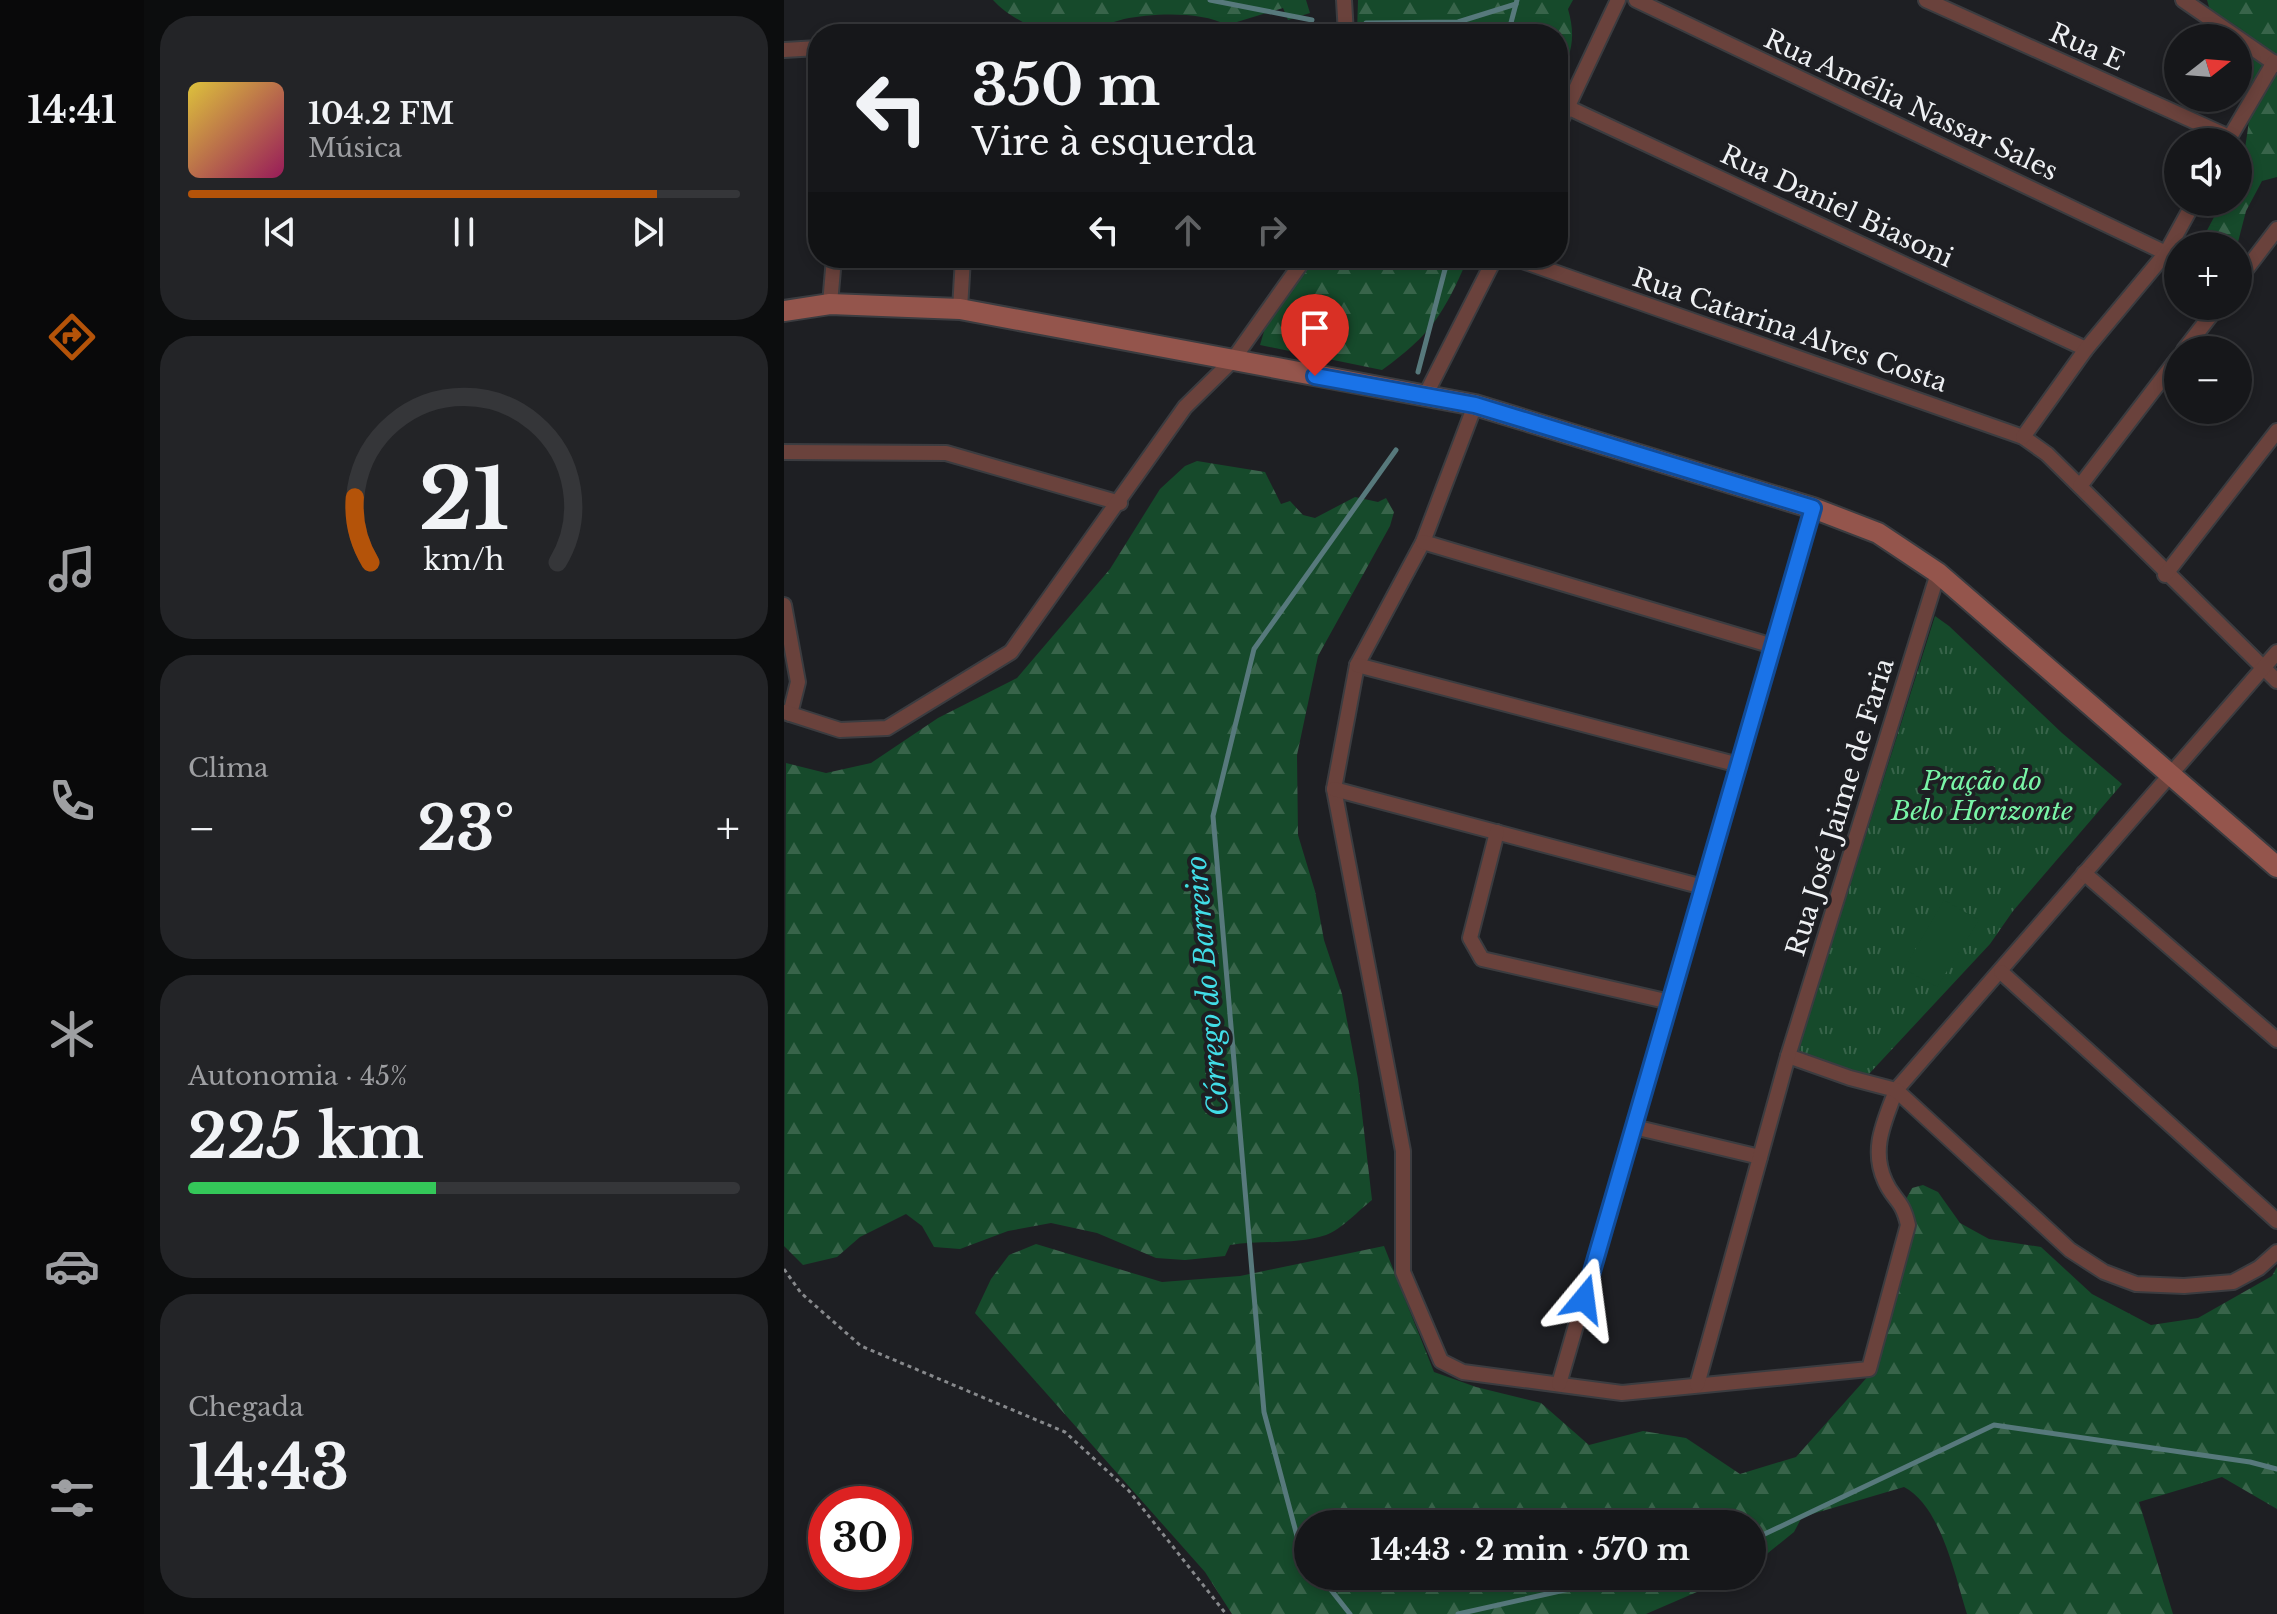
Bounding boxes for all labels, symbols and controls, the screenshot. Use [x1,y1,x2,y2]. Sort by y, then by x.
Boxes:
street label: Rua E [2045,16,2129,78]
street label: Rua Amélia Nassar Sales [1759,23,2063,187]
north arrow [2164,24,2252,112]
map controls [2164,24,2252,424]
text: 350 m [972,51,1160,120]
icon: left [840,56,944,160]
text: 14:41 [27,88,117,133]
text: 104.2 FM [308,95,454,132]
text: Vire à esquerda [972,120,1256,165]
button: sound [2164,128,2252,216]
text: Música [308,132,402,164]
street label: Rua Daniel Biasoni [1716,138,1959,274]
icon: left [1082,208,1126,252]
icon: ahead [1166,208,1210,252]
icon: right [1250,208,1294,252]
icon: previous [258,210,302,254]
icon: pause [442,210,486,254]
icon: next [626,210,670,254]
button: + [2164,232,2252,320]
street label: Rua Catarina Alves Costa [1629,261,1952,399]
pin [1281,294,1349,376]
icon: arrive [1293,306,1337,350]
icon: directions [44,309,100,365]
button: − [2164,336,2252,424]
text: 21 [419,448,509,551]
icon: music [44,541,100,597]
text: km/h [423,543,505,579]
street label: Rua José Jaime de Faria [1779,654,1901,960]
text: Clima [188,752,268,784]
park label: Pração do Belo Horizonte [1890,765,2073,827]
icon: phone [44,773,100,829]
text: 23° [417,792,515,866]
text: − [188,801,216,856]
text: + [716,801,740,856]
water label: Córrego do Barreiro [1179,854,1236,1118]
icon: climate [44,1006,100,1062]
text: Autonomia · 45% [188,1060,408,1092]
text: 225 km [188,1100,424,1174]
icon: car [44,1238,100,1294]
position arrow [1542,1257,1626,1341]
text: Chegada [188,1391,304,1423]
text: 14:43 [188,1431,349,1505]
icon: filters [44,1470,100,1526]
speed limit sign: 30 [808,1486,912,1590]
text: 14:43 · 2 min · 570 m [1370,1531,1690,1568]

